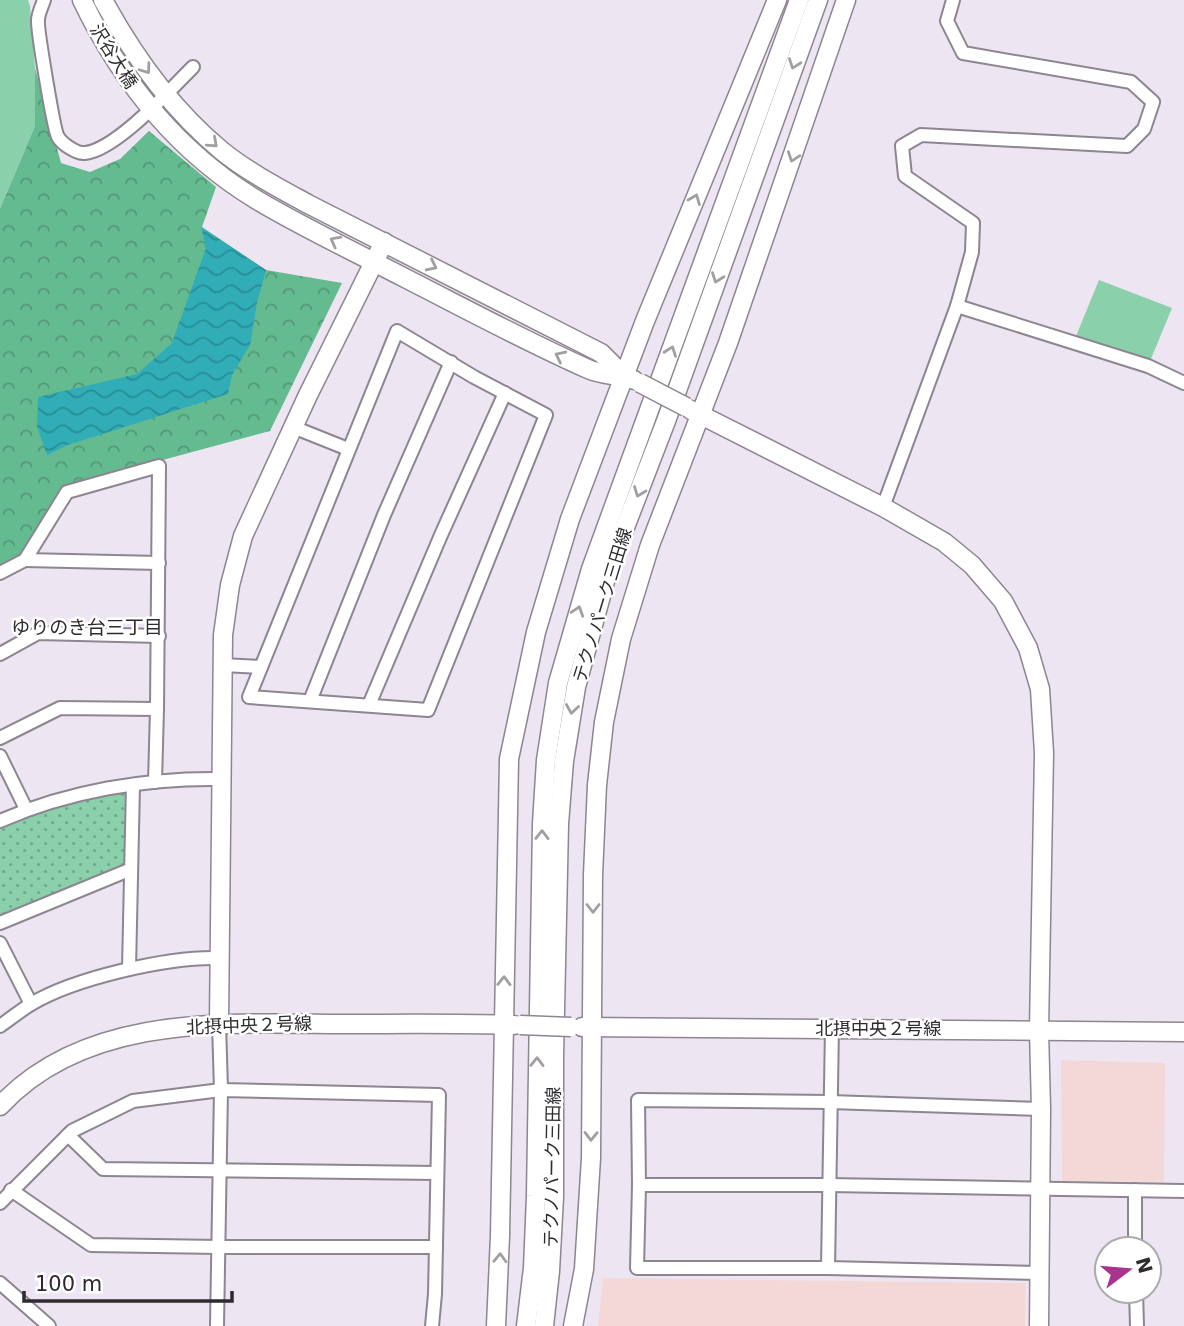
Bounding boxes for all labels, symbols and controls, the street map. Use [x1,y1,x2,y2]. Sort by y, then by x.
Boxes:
street label: 沢谷大橋 [86,20,142,92]
one-way arrow [789,58,803,70]
one-way arrow [138,61,150,74]
one-way arrow [205,135,218,147]
one-way arrow [787,151,801,163]
one-way arrow [686,193,700,205]
one-way arrow [330,236,342,249]
one-way arrow [425,258,437,272]
one-way arrow [711,272,725,284]
one-way arrow [663,345,677,357]
one-way arrow [555,350,567,364]
one-way arrow [633,485,647,497]
street label: テクノパーク三田線 [568,525,636,685]
one-way arrow [570,605,584,618]
district label: ゆりのき台三丁目 [11,616,163,638]
one-way arrow [565,703,580,715]
one-way arrow [534,829,550,839]
one-way arrow [585,904,601,914]
one-way arrow [496,976,511,987]
street label: 北摂中央２号線 [186,1012,312,1038]
street label: 北摂中央２号線 [815,1018,941,1039]
one-way arrow [529,1056,545,1067]
street label: テクノパーク三田線 [540,1086,564,1248]
one-way arrow [584,1131,599,1142]
north arrow [1093,1235,1163,1305]
one-way arrow [492,1252,507,1263]
text: N [1132,1255,1157,1276]
scale bar [24,1260,233,1304]
text: 100 m [35,1272,102,1296]

